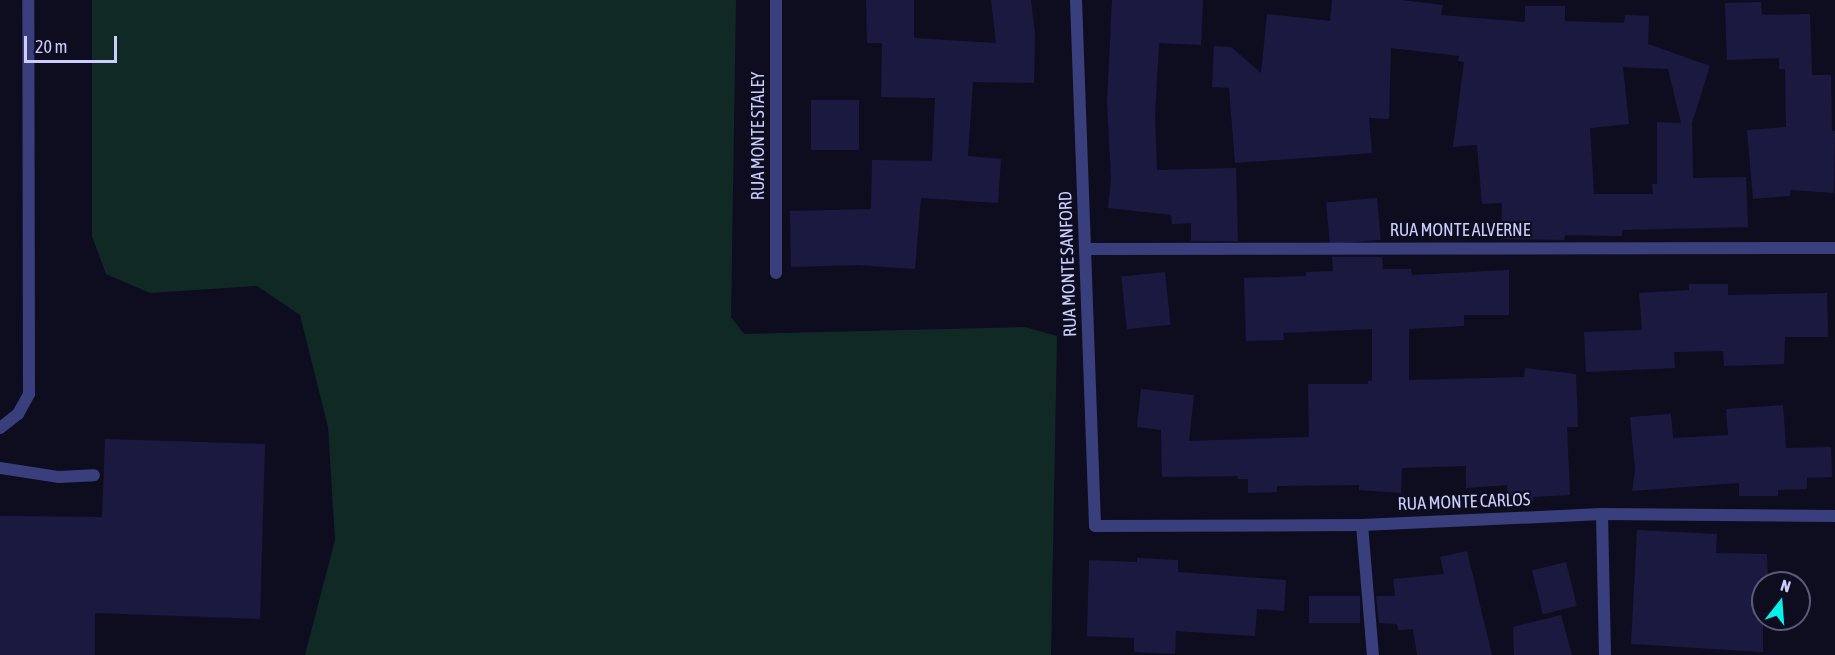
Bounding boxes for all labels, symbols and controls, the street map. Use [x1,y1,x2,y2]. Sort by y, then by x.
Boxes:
scale bar [27,24,120,62]
text: 20 m [35,36,67,57]
street label: RUA MONTE STALEY [747,72,769,200]
street label: RUA MONTE SANFORD [1055,191,1081,337]
street label: RUA MONTE ALVERNE [1390,219,1530,241]
street label: RUA MONTE CARLOS [1397,489,1531,515]
north arrow [1751,571,1811,631]
text: N [1779,576,1793,596]

